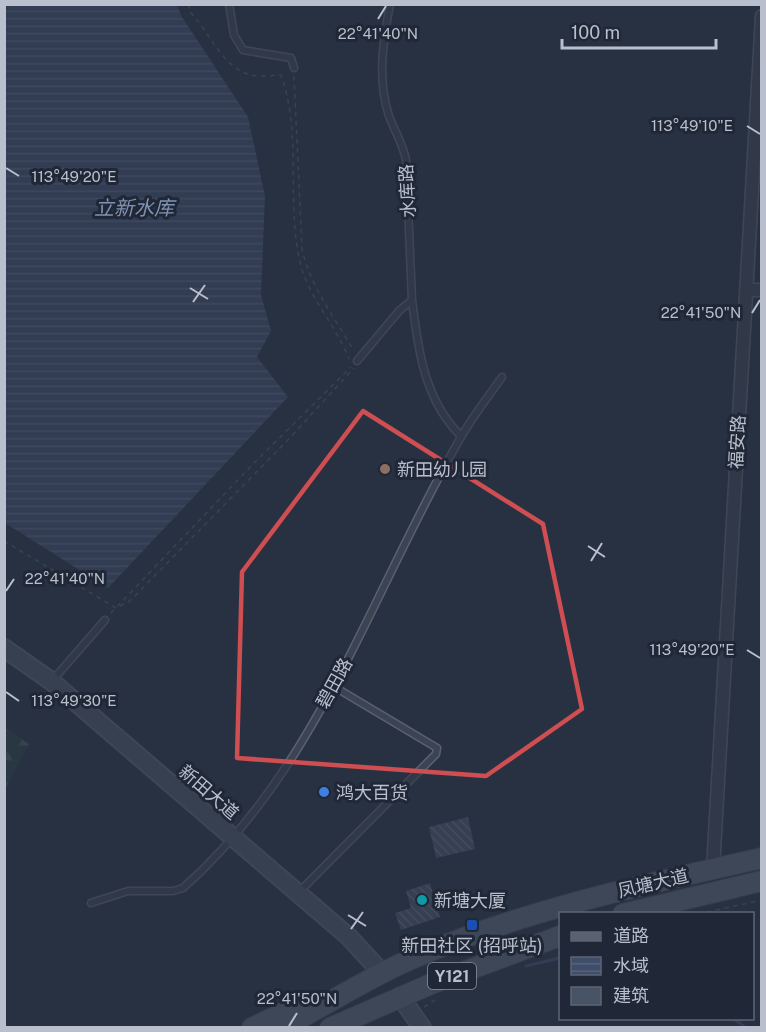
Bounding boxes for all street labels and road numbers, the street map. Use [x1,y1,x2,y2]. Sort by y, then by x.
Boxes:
street label: 水库路 [395,163,419,219]
street label: 福安路 [725,414,749,470]
street label: 碧田路 [312,654,356,712]
street label: 新田大道 [175,760,243,824]
street label: 凤塘大道 [616,865,690,901]
road number: Y121 [428,963,476,989]

